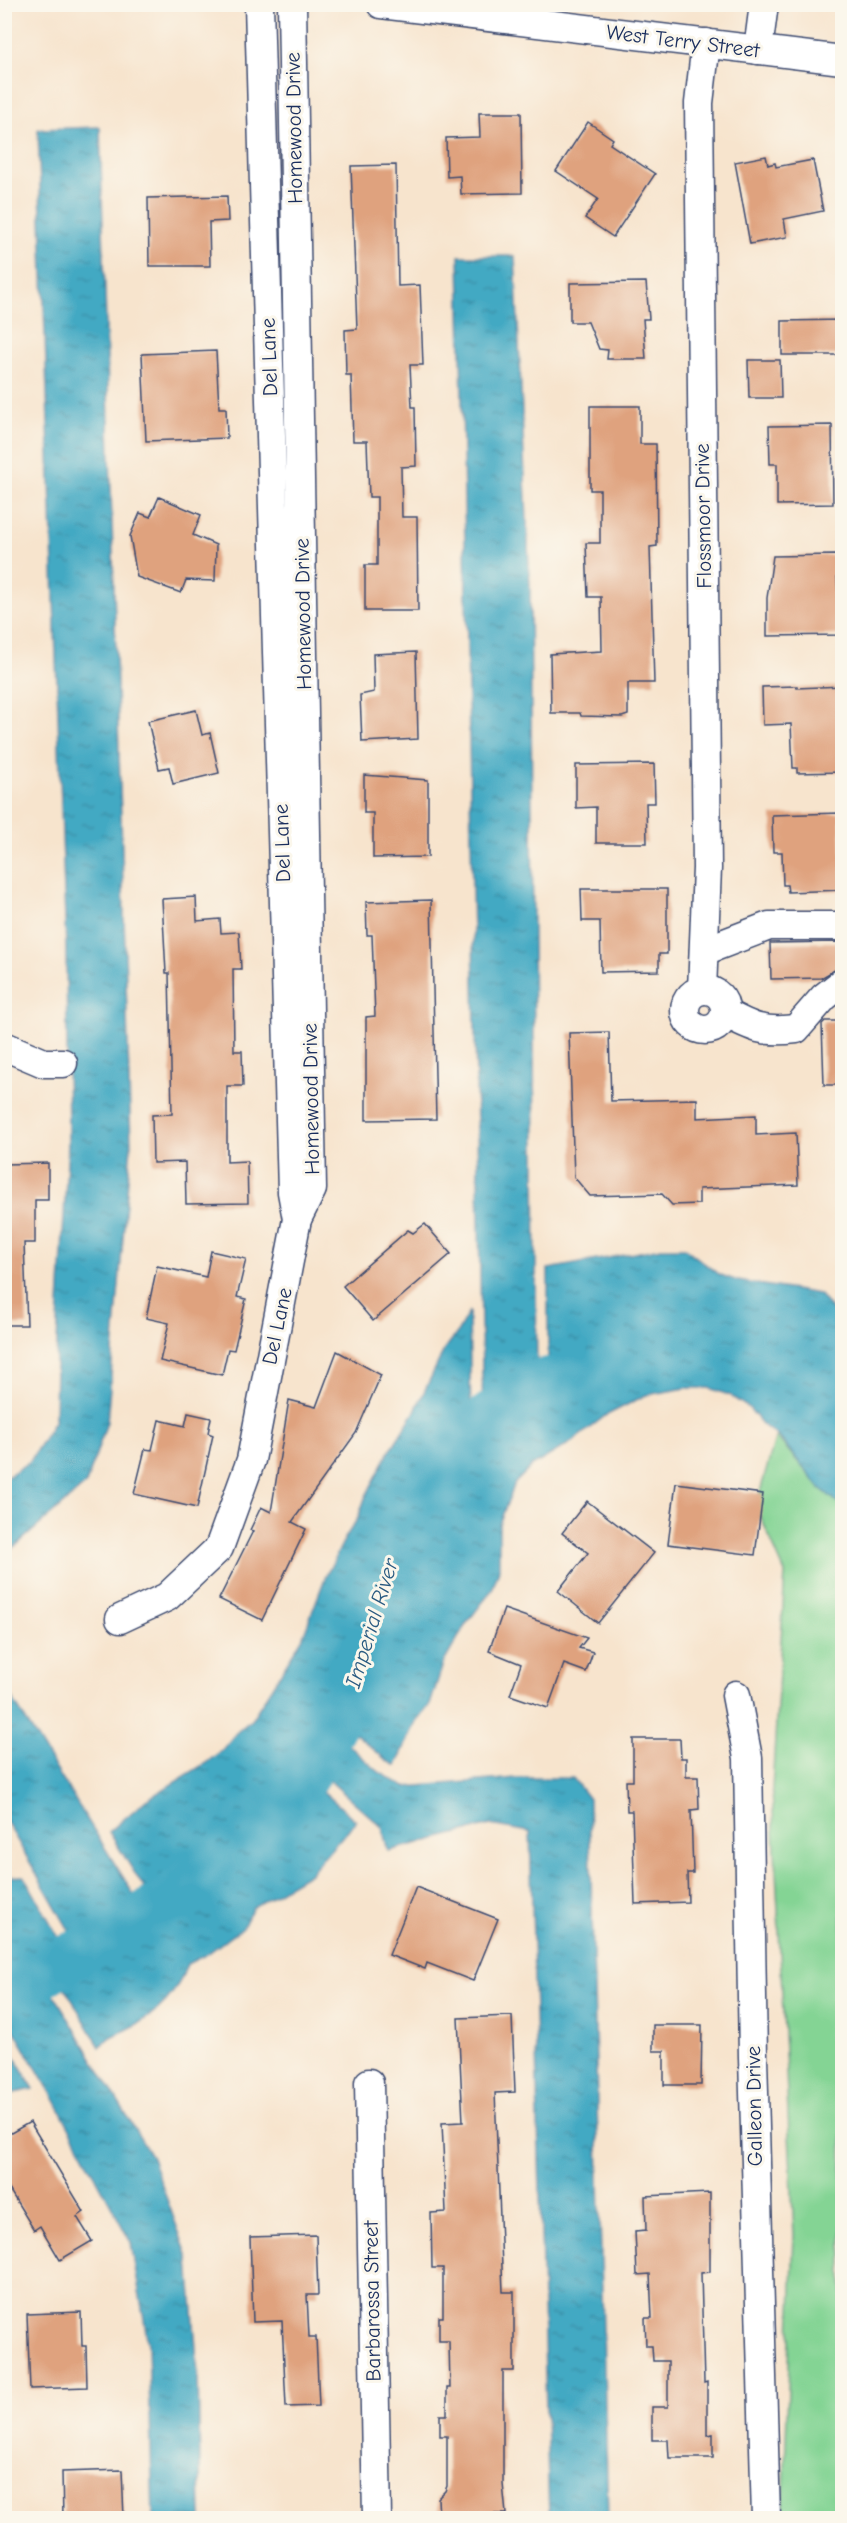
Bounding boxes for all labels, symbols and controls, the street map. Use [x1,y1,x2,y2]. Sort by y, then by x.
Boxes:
street label: West Terry Street [605,20,762,62]
street label: Homewood Drive [281,52,307,204]
street label: Del Lane [256,317,282,397]
street label: Flossmoor Drive [690,443,716,589]
street label: Homewood Drive [290,538,316,690]
street label: Del Lane [269,803,295,883]
street label: Homewood Drive [298,1023,324,1175]
street label: Del Lane [257,1285,297,1367]
water label: Imperial River [340,1554,404,1692]
street label: Galleon Drive [741,2046,767,2166]
street label: Barbarossa Street [359,2219,385,2382]

